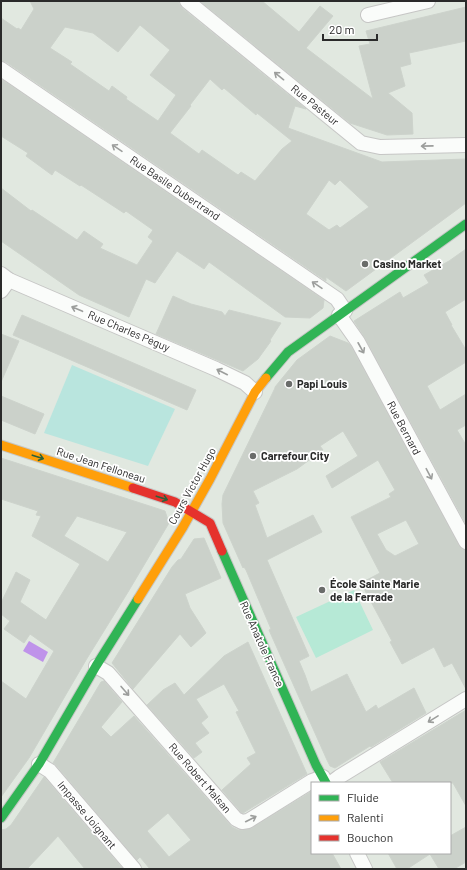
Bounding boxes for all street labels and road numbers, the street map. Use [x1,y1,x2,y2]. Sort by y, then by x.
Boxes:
street label: Rue Pasteur [289,81,342,128]
street label: Rue Basile Dubertrand [128,153,223,223]
street label: Rue Charles Péguy [86,307,172,354]
street label: Rue Bernard [385,399,424,457]
street label: Rue Jean Felloneau [55,444,147,485]
street label: Cours Victor Hugo [165,445,218,527]
street label: Rue Anatole France [238,599,287,689]
street label: Rue Robert Malsan [166,740,234,815]
street label: Impasse Joignant [55,778,120,851]

